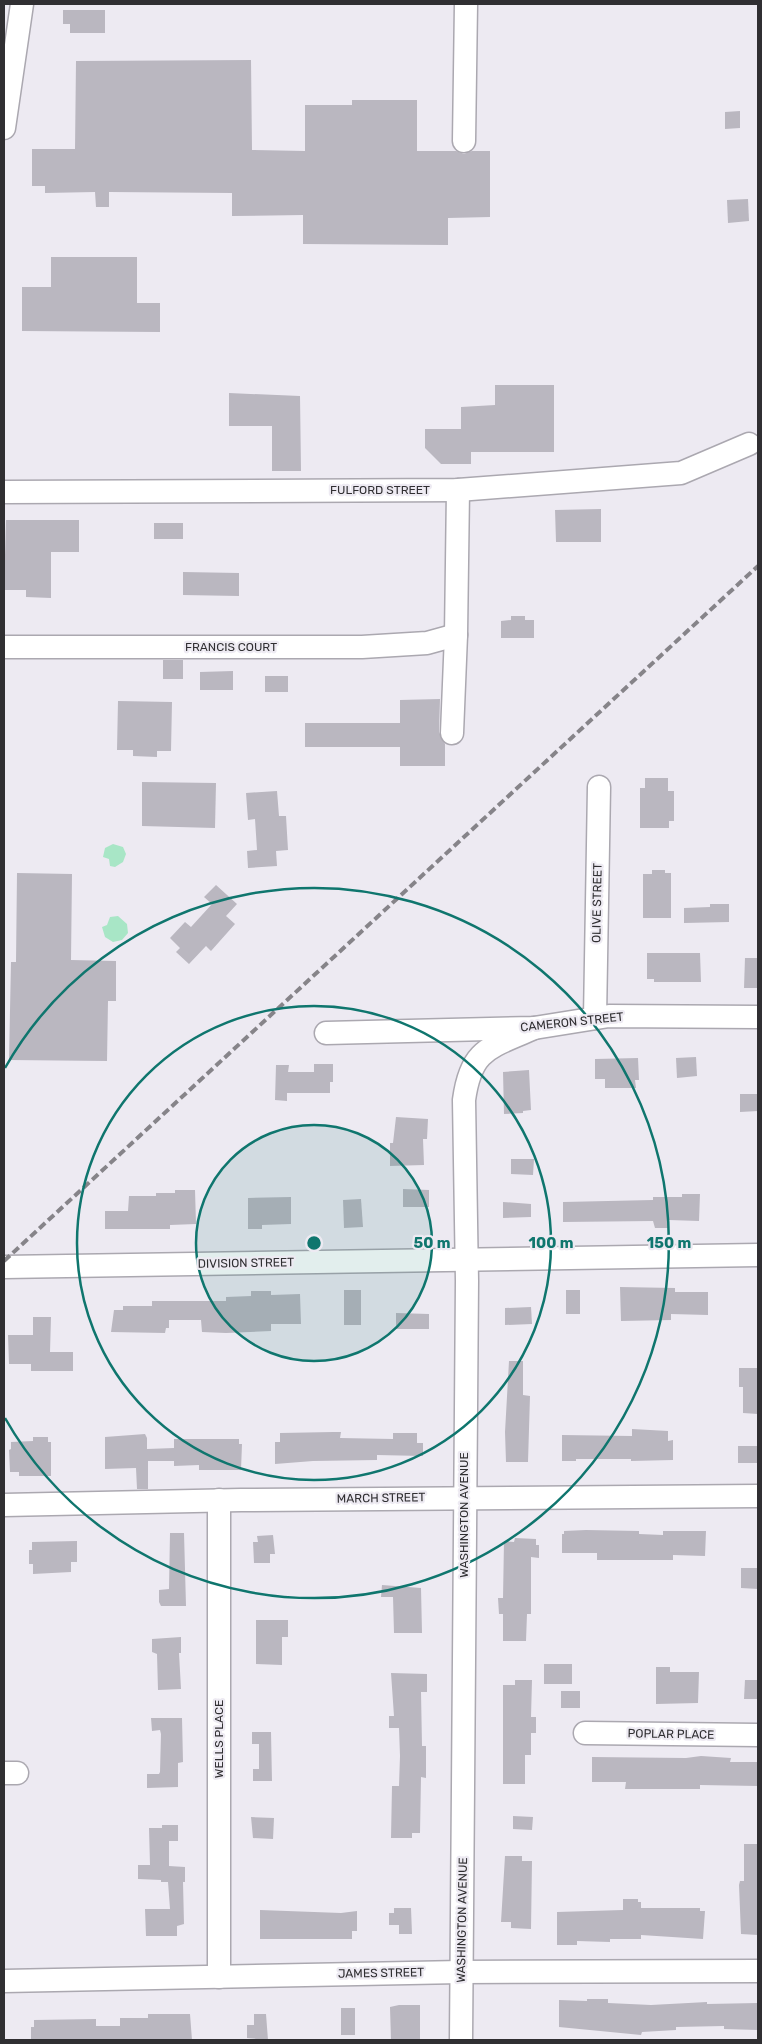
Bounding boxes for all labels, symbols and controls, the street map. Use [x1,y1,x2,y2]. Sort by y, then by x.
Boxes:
street label: FULFORD STREET [330,483,430,497]
street label: FRANCIS COURT [185,640,277,654]
street label: OLIVE STREET [589,863,605,943]
street label: CAMERON STREET [520,1010,624,1034]
centre of rings [305,1234,323,1252]
text: 50 m [414,1234,450,1252]
text: 100 m [529,1234,573,1252]
text: 150 m [647,1234,691,1252]
street label: DIVISION STREET [198,1255,294,1271]
street label: WASHINGTON AVENUE [457,1452,471,1578]
street label: MARCH STREET [337,1490,425,1506]
street label: WELLS PLACE [212,1700,226,1778]
street label: POPLAR PLACE [628,1726,714,1742]
street label: WASHINGTON AVENUE [454,1857,470,1983]
street label: JAMES STREET [338,1965,424,1981]

